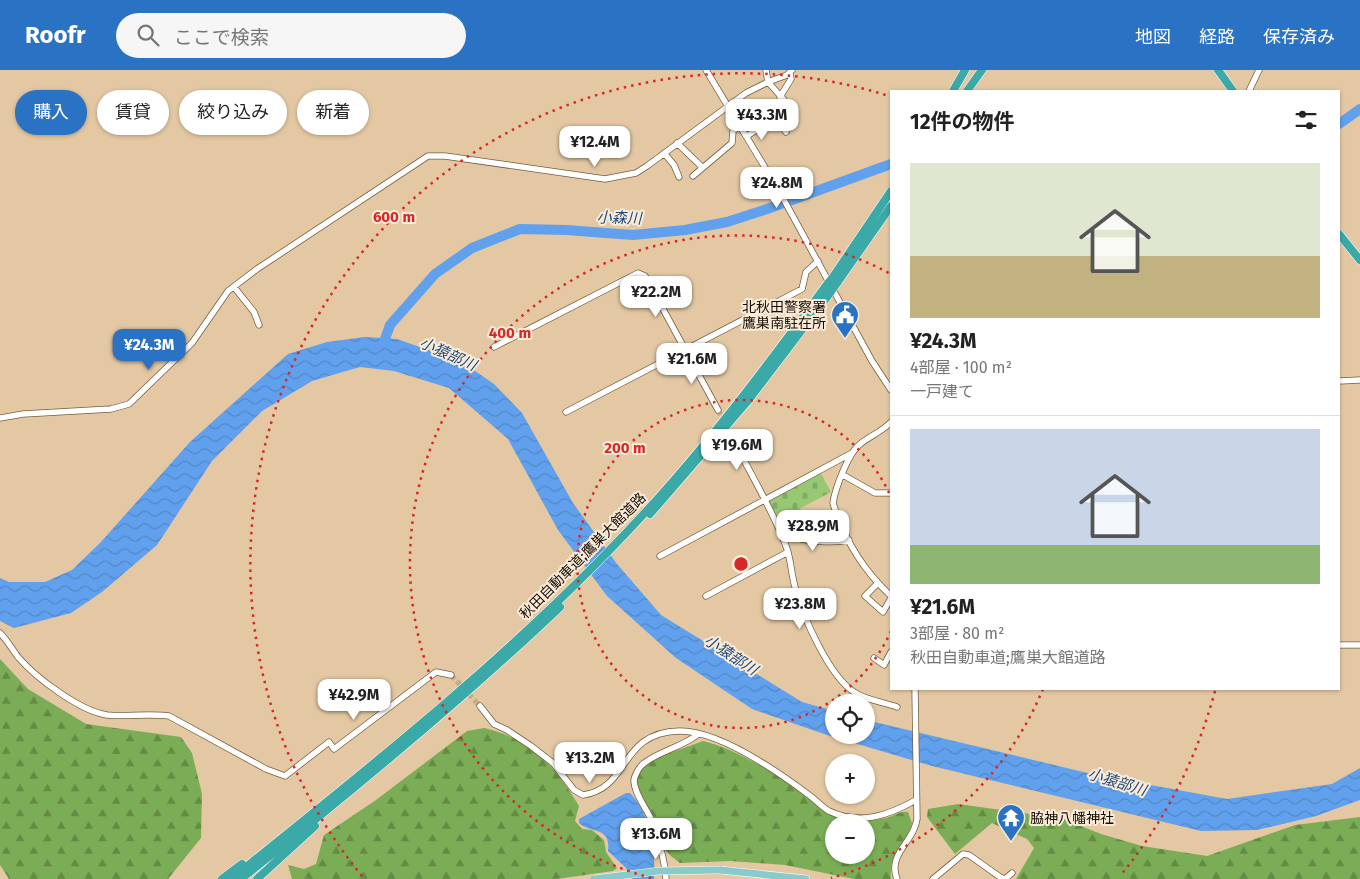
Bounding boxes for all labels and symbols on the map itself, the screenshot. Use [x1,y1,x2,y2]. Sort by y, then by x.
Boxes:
pin: ¥43.3M [721,98,803,141]
pin: ¥12.4M [554,126,636,168]
pin: ¥24.8M [736,166,818,209]
text: 600 m [373,208,415,226]
water label: 小森川 [596,209,644,227]
pin: ¥22.2M [615,276,697,318]
place label: 北秋田警察署 鷹巣南駐在所 [742,299,826,332]
public building icon: 北秋田警察署 鷹巣南駐在所 [830,300,860,339]
text: 400 m [489,324,531,342]
pin: ¥24.3M [108,328,190,371]
water label: 小猿部川 [417,334,481,375]
pin: ¥21.6M [651,342,733,385]
pin: ¥19.6M [696,428,778,471]
text: 200 m [604,439,646,457]
street label: 秋田自動車道;鷹巣大館道路 [516,489,650,623]
pin: ¥28.9M [772,510,854,552]
centre of rings [732,555,750,573]
pin: ¥23.8M [759,588,841,630]
water label: 小猿部川 [701,631,763,680]
pin: ¥42.9M [313,678,395,721]
pin: ¥13.2M [549,742,631,784]
water label: 小猿部川 [1086,765,1150,800]
temple icon: 脇神八幡神社 [996,803,1026,842]
place label: 脇神八幡神社 [1030,810,1114,827]
pin: ¥13.6M [615,818,697,860]

